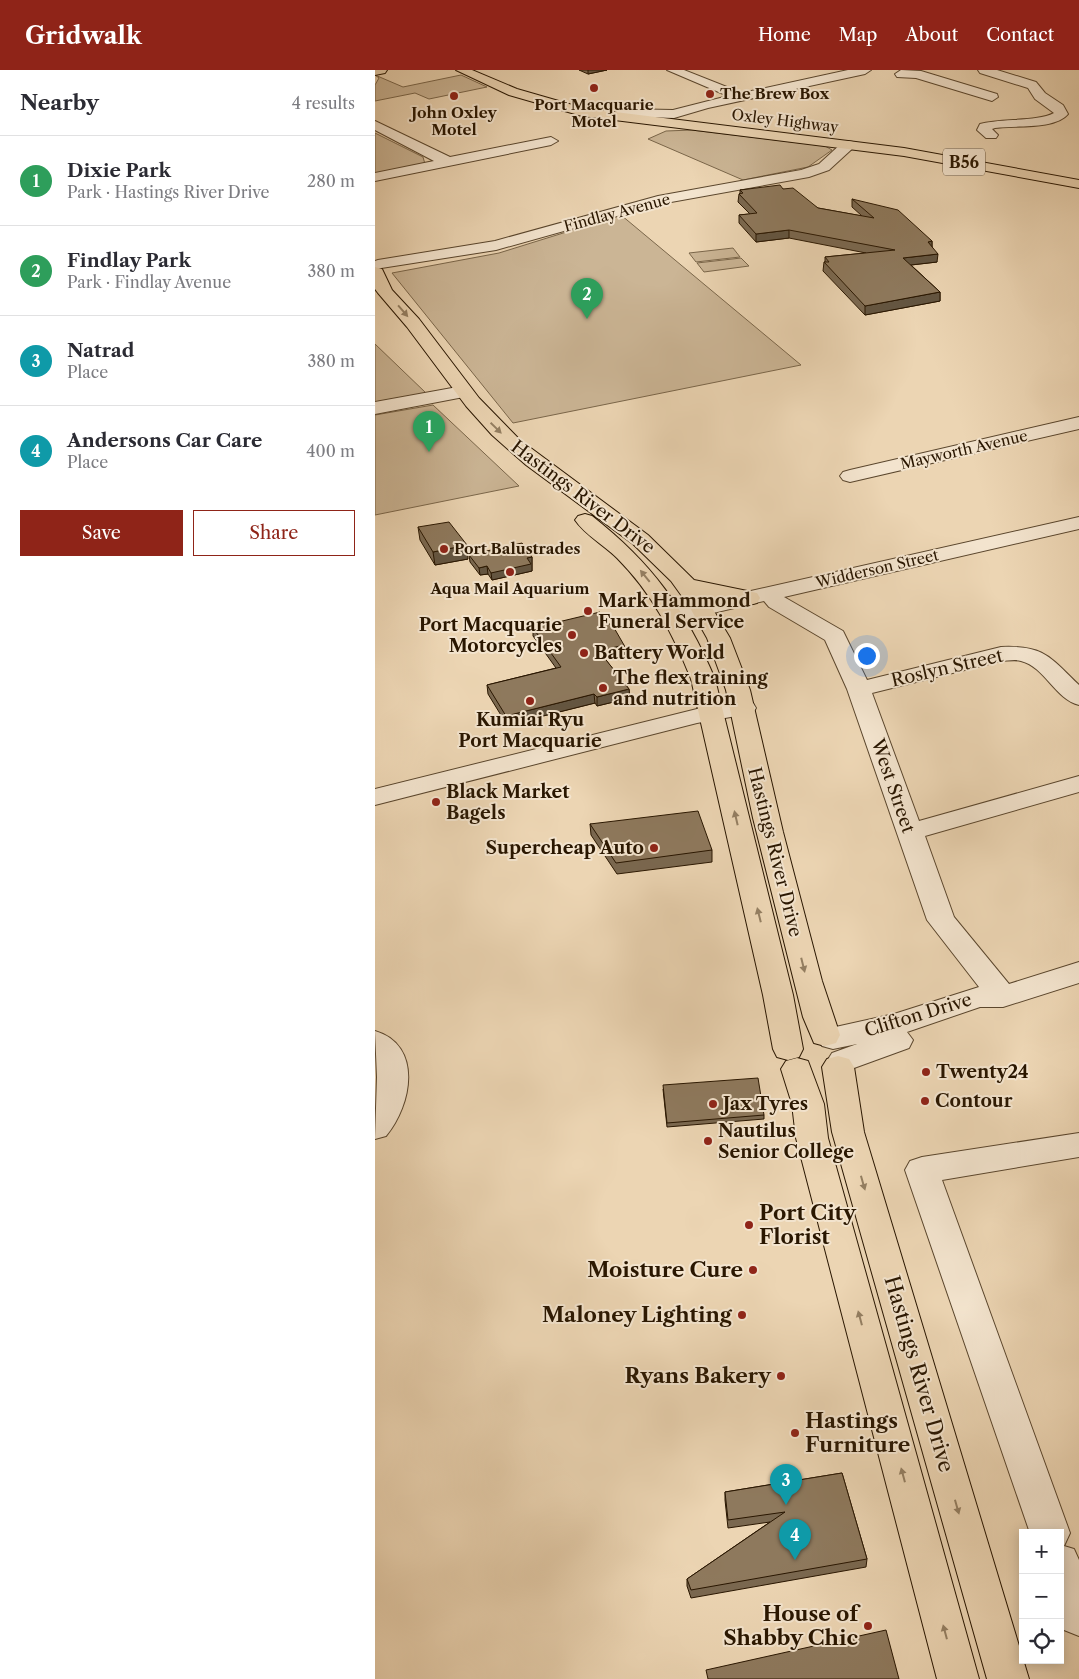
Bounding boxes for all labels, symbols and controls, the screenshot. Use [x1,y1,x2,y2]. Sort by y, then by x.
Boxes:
text: Gridwalk [25,21,142,50]
text: Home [758,24,811,46]
text: Map [839,24,877,46]
text: About [905,24,958,46]
text: Contact [986,24,1054,46]
marker: Port Macquarie Motel [588,82,600,94]
place label: The Brew Box [720,84,829,103]
marker: The Brew Box [704,88,716,100]
text: Nearby [20,90,99,115]
marker: John Oxley Motel [448,90,460,102]
text: 4 results [292,93,355,113]
place label: Port Macquarie Motel [534,95,654,131]
place label: John Oxley Motel [408,103,497,139]
street label: Oxley Highway [730,105,840,137]
road number: B56 [943,148,985,175]
text: Dixie Park [67,159,171,182]
text: 1 [32,171,40,191]
text: 280 m [307,171,355,191]
text: Park · Hastings River Drive [67,182,269,202]
street label: Findlay Avenue [562,189,672,236]
text: Findlay Park [67,249,191,272]
text: 2 [31,261,41,281]
text: 380 m [307,261,355,281]
text: Park · Findlay Avenue [67,272,231,292]
pin: 2 [571,278,603,319]
one-way arrow [397,305,409,317]
text: Natrad [67,339,134,362]
text: 3 [31,351,41,371]
text: 380 m [307,351,355,371]
text: Place [67,362,108,382]
pin: 1 [413,411,445,452]
one-way arrow [489,422,501,434]
street label: Mayworth Avenue [898,426,1029,473]
text: Andersons Car Care [67,429,262,452]
street label: Hastings River Drive [507,436,659,558]
text: 4 [31,441,41,461]
text: 400 m [306,441,355,461]
text: Place [67,452,108,472]
button: Save [20,510,183,556]
button: Share [193,510,355,556]
place label: Port Balustrades [454,539,580,558]
marker: Port Balustrades [438,543,450,555]
street label: Widderson Street [813,545,941,592]
marker: Aqua Mail Aquarium [504,566,516,578]
one-way arrow [640,569,651,582]
place label: Aqua Mail Aquarium [429,579,590,598]
place label: Mark Hammond Funeral Service [598,590,751,633]
marker: Mark Hammond Funeral Service [582,605,594,617]
place label: Port Macquarie Motorcycles [419,614,562,657]
marker: Port Macquarie Motorcycles [566,629,578,641]
place label: Battery World [594,642,725,664]
your location [854,643,880,669]
street label: Roslyn Street [889,644,1006,692]
marker: Battery World [578,647,590,659]
place label: The flex training and nutrition [613,667,769,710]
marker: The flex training and nutrition [597,682,609,694]
marker: Kumiai Ryu Port Macquarie [524,695,536,707]
place label: Kumiai Ryu Port Macquarie [458,709,602,752]
street label: West Street [866,735,920,837]
street label: Hastings River Drive [743,765,807,939]
place label: Black Market Bagels [446,781,570,824]
marker: Black Market Bagels [430,796,442,808]
one-way arrow [732,811,740,826]
place label: Supercheap Auto [486,837,644,859]
marker: Supercheap Auto [648,842,660,854]
one-way arrow [755,908,763,923]
one-way arrow [799,958,807,973]
street label: Clifton Drive [862,988,974,1042]
place label: Twenty24 [936,1061,1029,1083]
marker: Twenty24 [920,1066,932,1078]
place label: Contour [935,1090,1013,1112]
place label: Jax Tyres [720,1093,808,1115]
marker: Contour [919,1095,931,1107]
marker: Jax Tyres [707,1098,719,1110]
place label: Nautilus Senior College [718,1120,854,1163]
marker: Nautilus Senior College [702,1135,714,1147]
one-way arrow [859,1176,867,1191]
place label: Port City Florist [759,1200,857,1249]
marker: Port City Florist [743,1219,755,1231]
place label: Moisture Cure [587,1257,743,1282]
marker: Moisture Cure [747,1264,759,1276]
street label: Hastings River Drive [879,1273,960,1475]
place label: Maloney Lighting [542,1302,733,1327]
marker: Maloney Lighting [736,1309,748,1321]
one-way arrow [856,1311,864,1326]
place label: Ryans Bakery [625,1363,772,1388]
marker: Ryans Bakery [775,1370,787,1382]
place label: Hastings Furniture [805,1408,910,1457]
marker: Hastings Furniture [789,1427,801,1439]
pin: 3 [770,1464,802,1505]
one-way arrow [898,1468,906,1483]
one-way arrow [954,1500,962,1515]
pin: 4 [779,1519,811,1560]
map controls [1019,1529,1064,1664]
button: + [1019,1529,1064,1574]
button: − [1019,1574,1064,1619]
place label: House of Shabby Chic [723,1601,861,1650]
button: locate [1019,1619,1064,1664]
marker: House of Shabby Chic [862,1620,874,1632]
one-way arrow [941,1624,949,1639]

